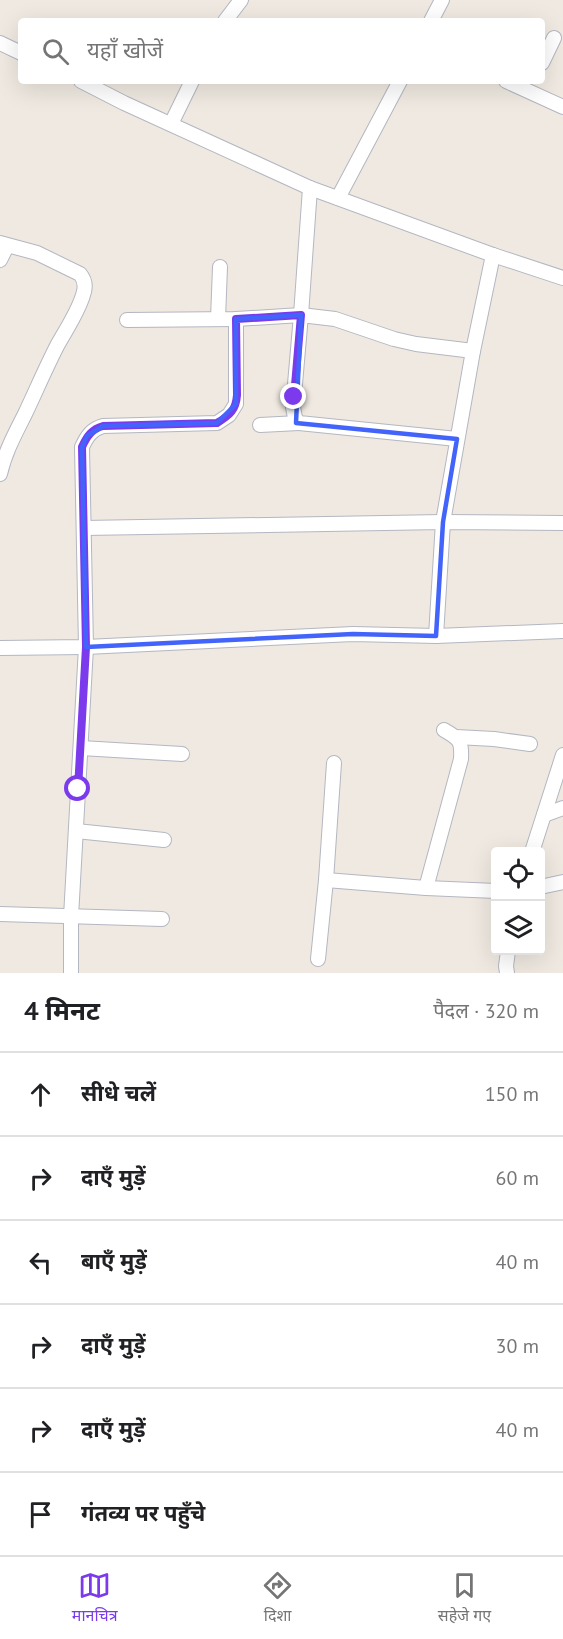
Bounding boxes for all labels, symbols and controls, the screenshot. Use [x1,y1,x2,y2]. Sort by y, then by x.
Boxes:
search box [18,18,545,84]
icon: search [39,35,72,68]
text: यहाँ खोजें [87,36,163,64]
route end [280,383,306,409]
route start [64,775,90,801]
map controls [491,847,545,955]
button: locate [491,847,545,901]
button: layers [491,901,545,955]
text: 4 मिनट [24,994,100,1027]
text: पैदल · 320 m [433,998,539,1024]
icon: ahead [24,1078,57,1111]
text: सीधे चलें [81,1079,156,1107]
text: 150 m [485,1081,539,1107]
icon: right [24,1162,57,1195]
text: दाएँ मुड़ें [81,1163,146,1191]
text: 60 m [496,1165,539,1191]
icon: left [24,1246,57,1279]
text: बाएँ मुड़ें [81,1247,147,1275]
text: 40 m [496,1249,539,1275]
icon: right [24,1330,57,1363]
text: दाएँ मुड़ें [81,1331,146,1359]
text: 30 m [496,1333,539,1359]
icon: right [24,1414,57,1447]
text: दाएँ मुड़ें [81,1415,146,1443]
text: 40 m [496,1417,539,1443]
icon: arrive [24,1498,57,1531]
text: गंतव्य पर पहुँचे [81,1499,205,1527]
tab: मानचित्र [72,1569,118,1628]
tab: दिशा [261,1569,294,1628]
tab: सहेजे गए [438,1569,491,1628]

